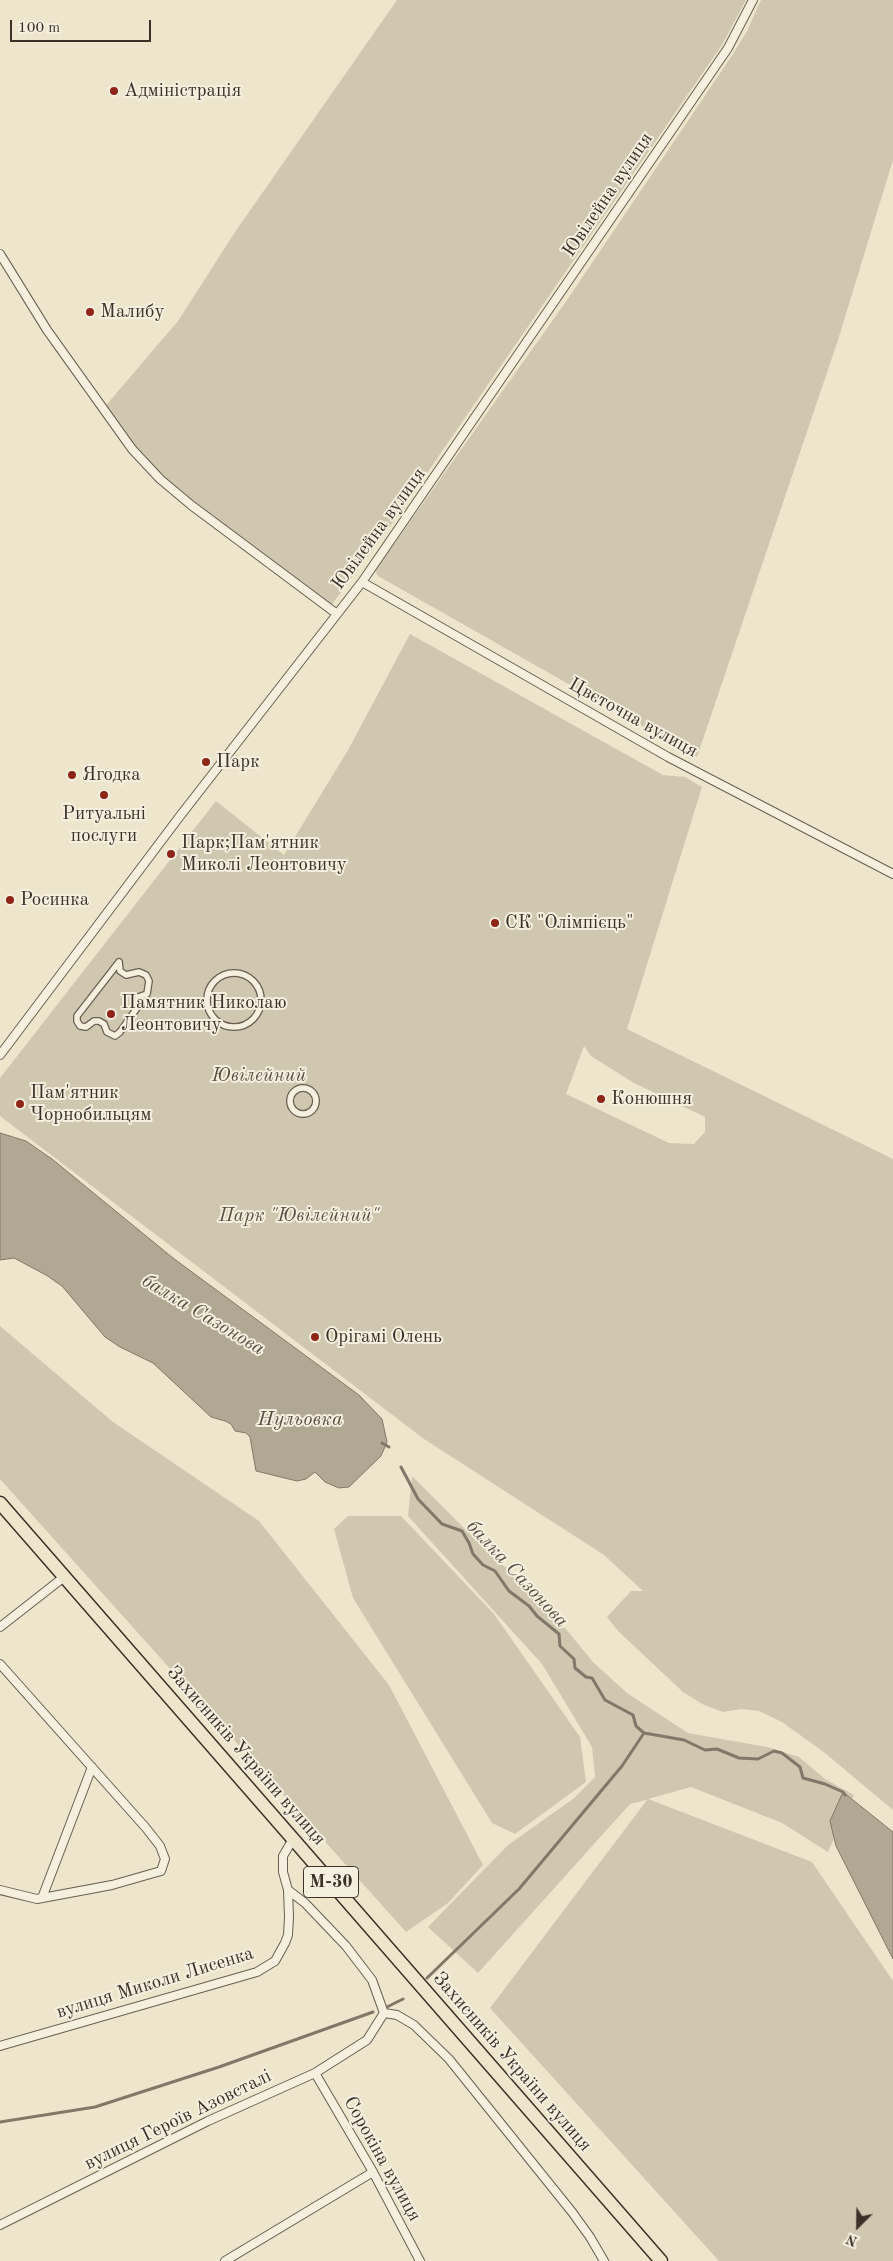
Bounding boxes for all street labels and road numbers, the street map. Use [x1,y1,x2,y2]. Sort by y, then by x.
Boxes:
street label: Ювілейна вулиця [558,128,658,262]
street label: Ювілейна вулиця [327,464,431,594]
street label: Цвєточна вулиця [564,673,702,763]
street label: Захисників України вулиця [162,1661,330,1851]
road number: М-30 [304,1866,358,1898]
street label: вулиця Миколи Лисенка [54,1942,256,2024]
street label: Захисників України вулиця [428,1967,596,2157]
street label: вулиця Героїв Азовсталі [81,2065,275,2175]
street label: Сорокіна вулиця [338,2093,426,2225]

